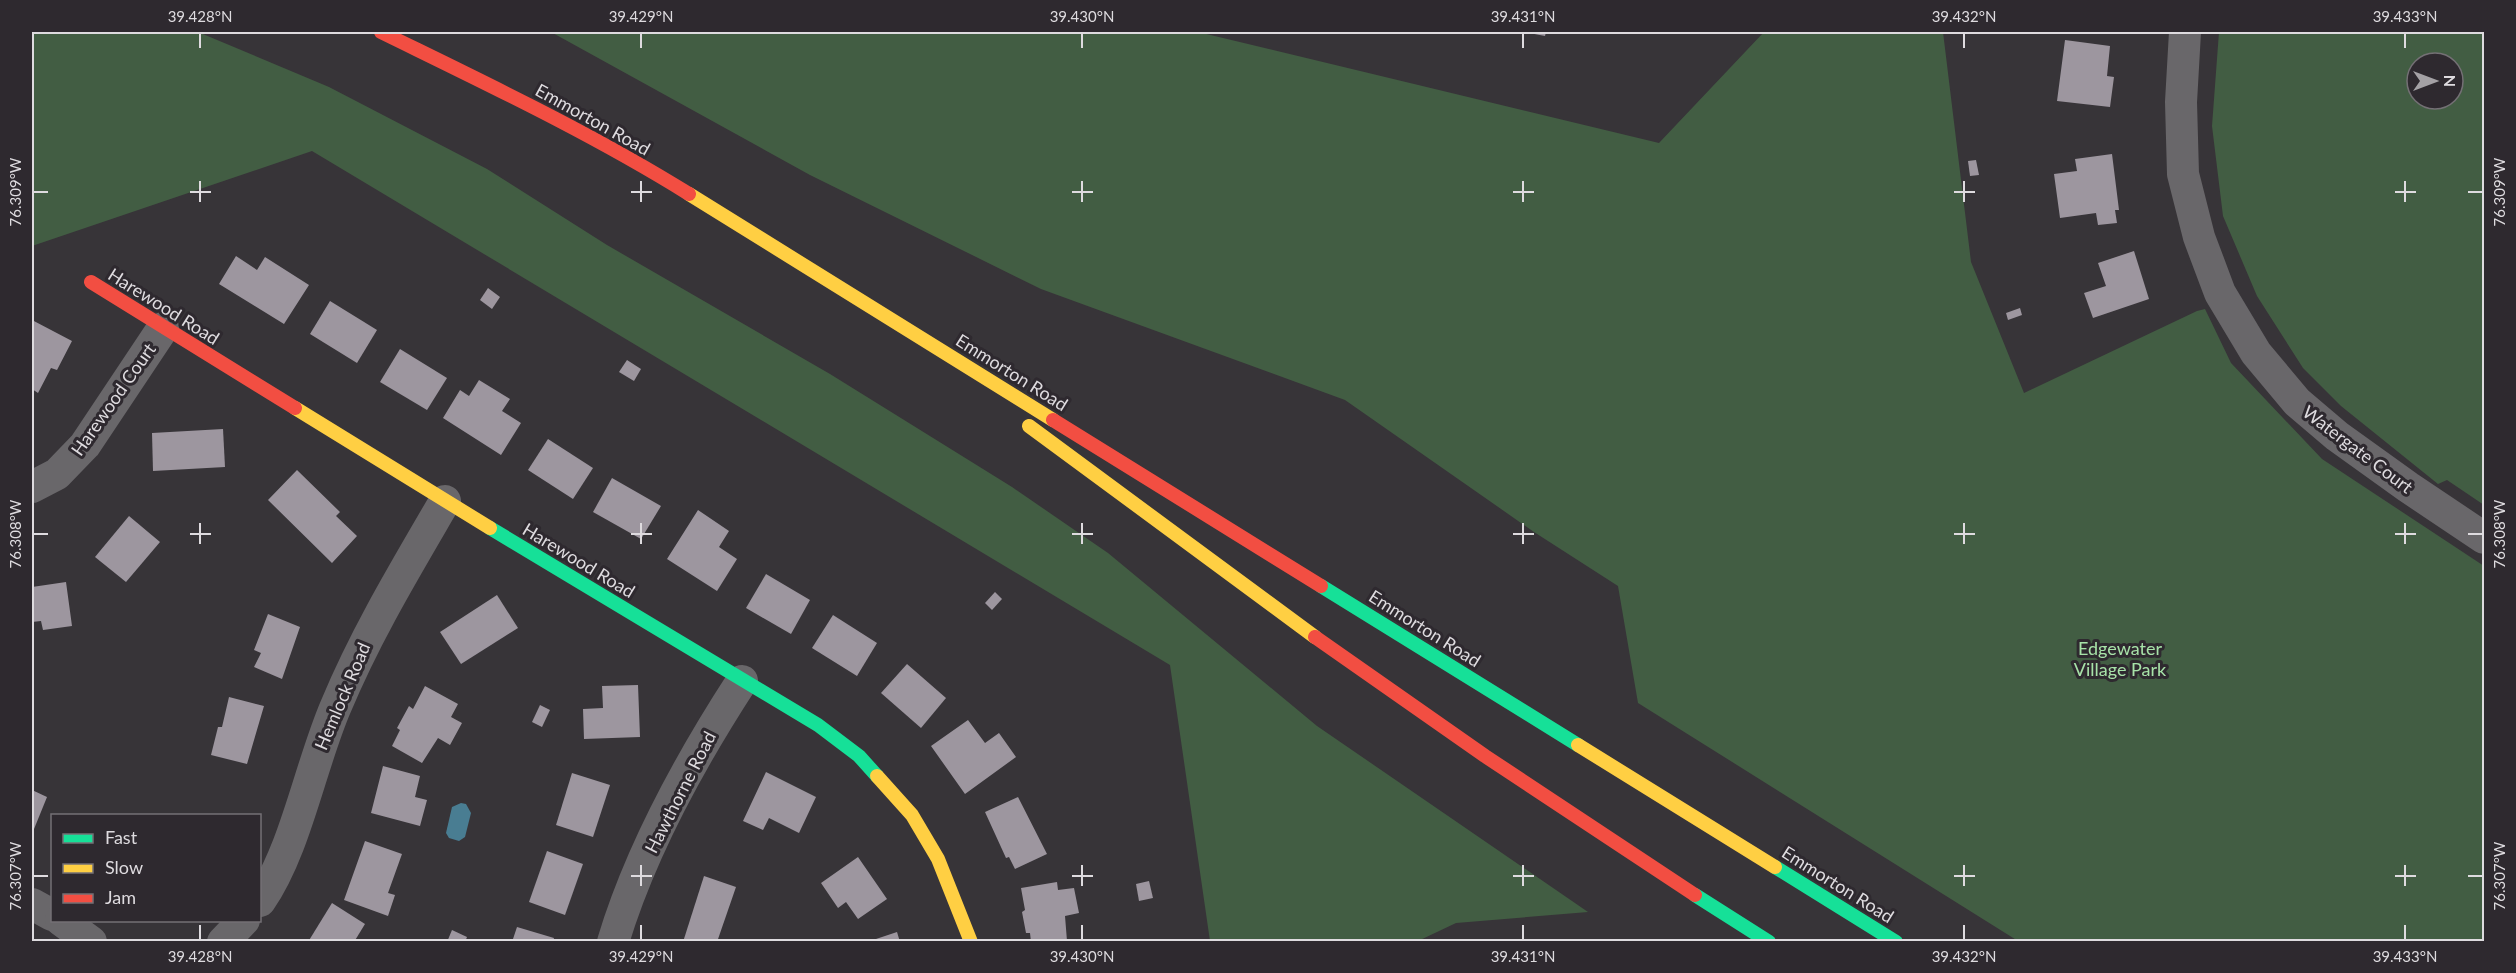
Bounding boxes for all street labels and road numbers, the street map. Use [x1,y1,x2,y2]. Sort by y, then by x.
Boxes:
street label: Emmorton Road [532,78,654,160]
street label: Harewood Road [104,263,224,349]
street label: Emmorton Road [952,329,1072,415]
street label: Harewood Court [66,338,160,459]
street label: Watergate Court [2298,400,2418,498]
street label: Harewood Road [519,518,639,602]
street label: Emmorton Road [1365,585,1485,671]
street label: Hemlock Road [310,639,374,753]
street label: Hawthorne Road [640,727,720,857]
street label: Emmorton Road [1778,841,1898,927]

